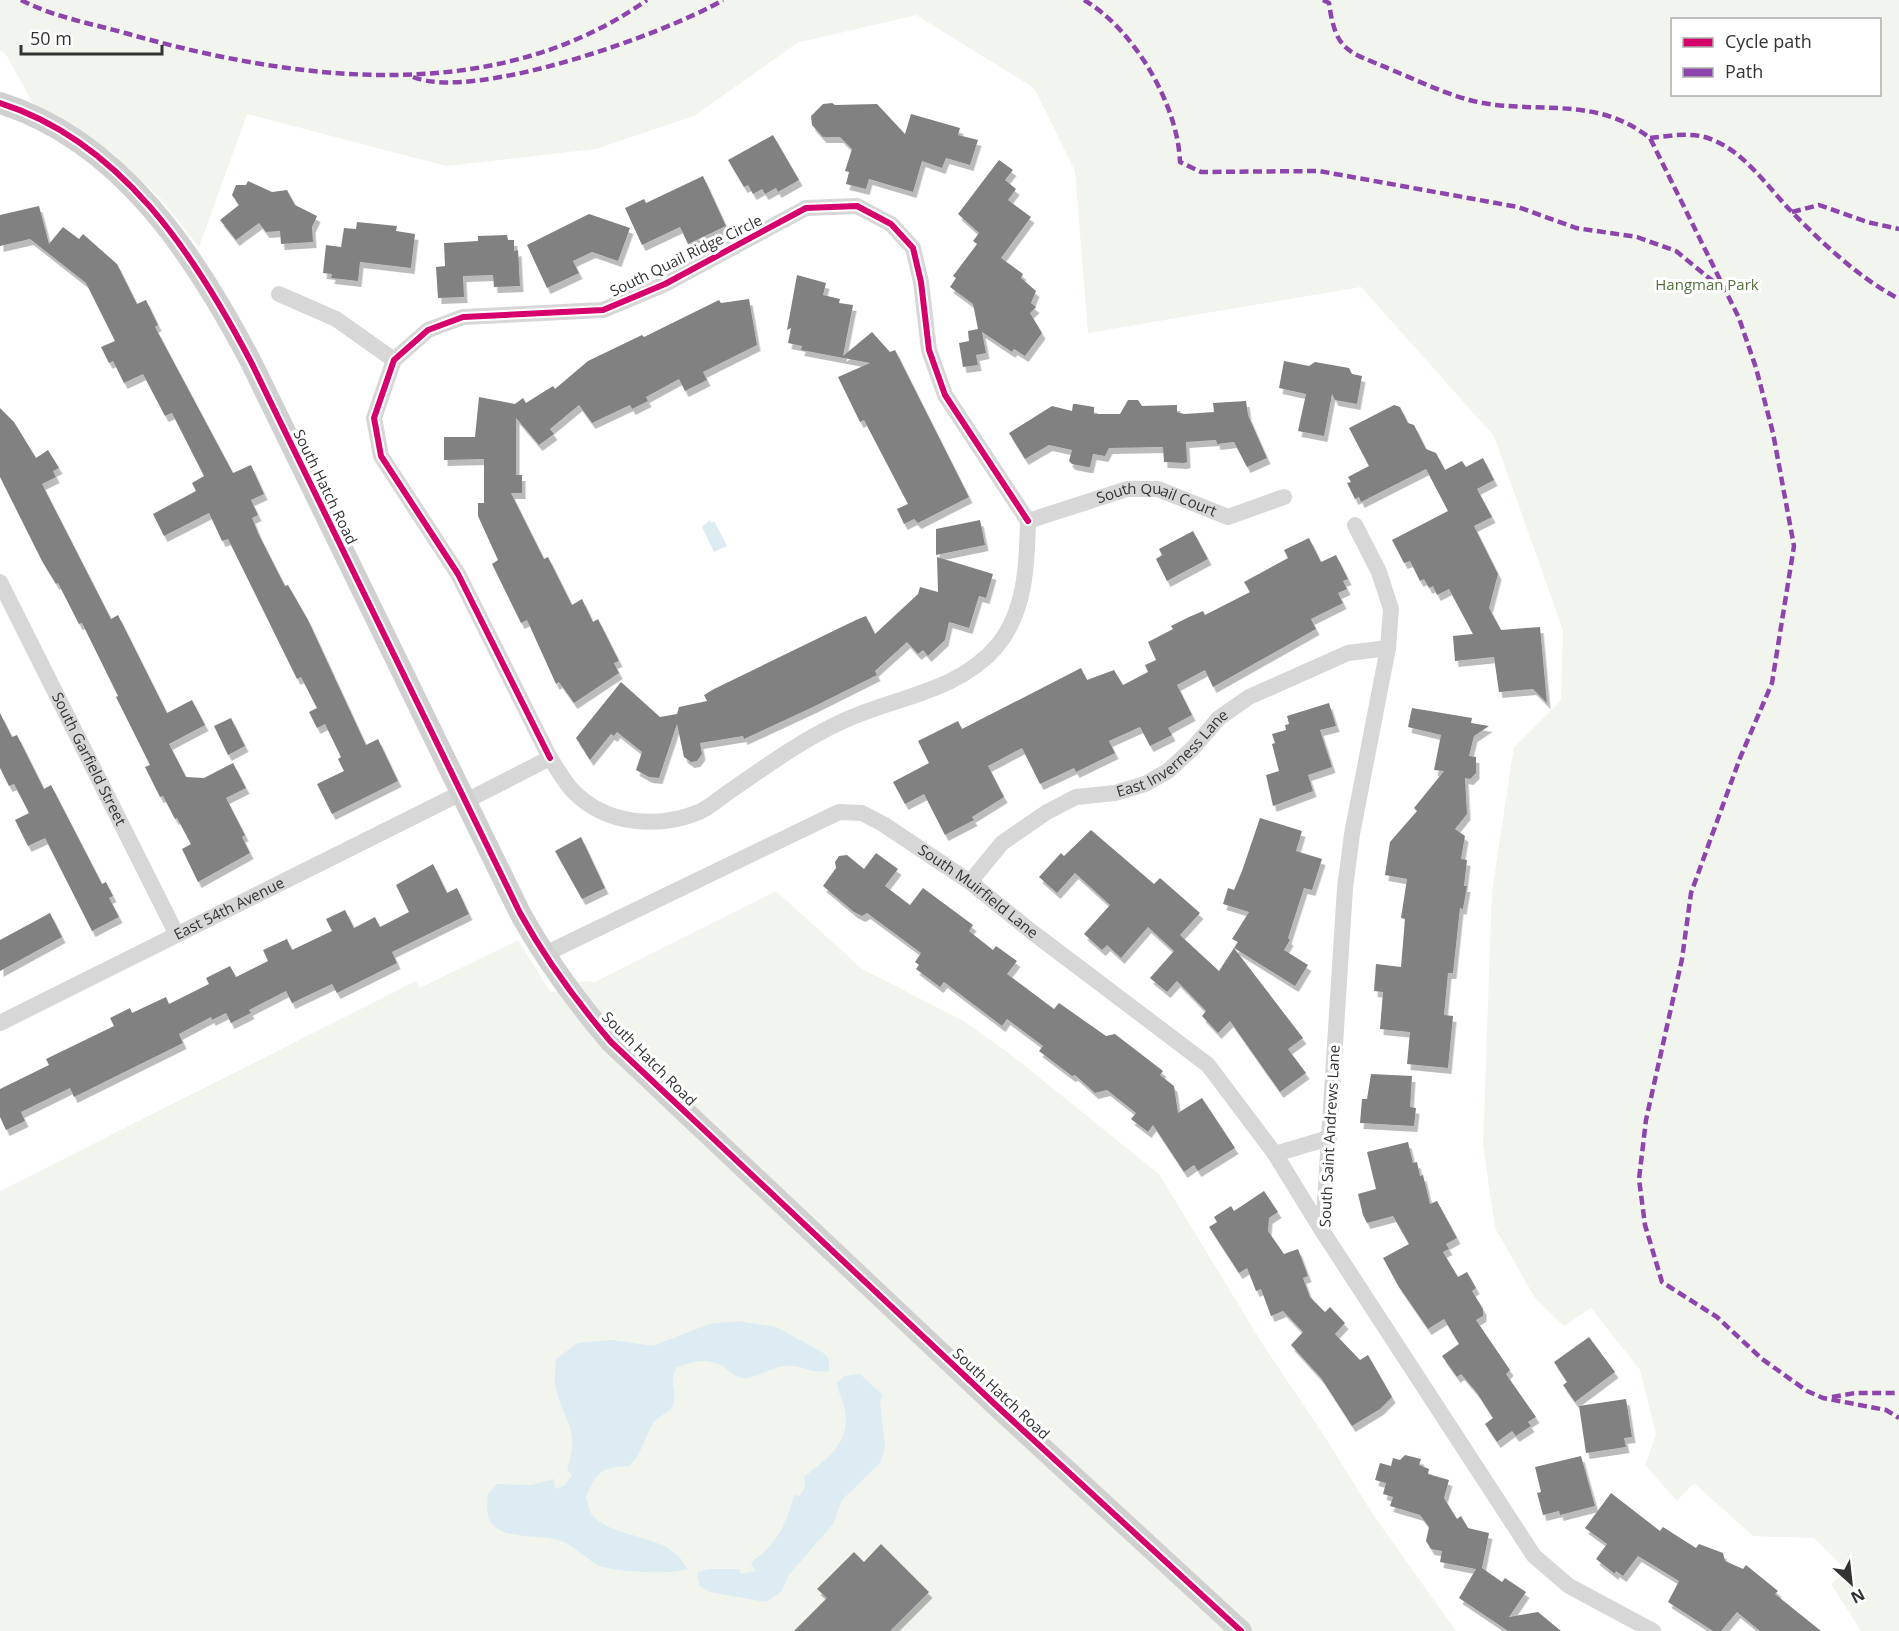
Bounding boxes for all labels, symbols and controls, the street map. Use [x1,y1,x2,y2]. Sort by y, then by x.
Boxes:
scale bar [21,18,162,56]
legend [1671,18,1881,96]
text: 50 m [30,26,72,50]
text: Cycle path [1725,29,1812,53]
text: Path [1725,59,1763,83]
street label: South Quail Ridge Circle [606,210,765,301]
park label: Hangman Park [1655,274,1759,294]
street label: South Hatch Road [289,426,362,547]
street label: South Quail Court [1094,478,1220,521]
street label: South Garfield Street [48,689,131,828]
street label: East Inverness Lane [1114,704,1231,801]
street label: South Muirfield Lane [914,839,1043,942]
street label: East 54th Avenue [170,872,287,944]
street label: South Hatch Road [598,1007,701,1110]
street label: South Saint Andrews Lane [1314,1044,1344,1228]
street label: South Hatch Road [949,1343,1054,1443]
north arrow [1821,1553,1881,1613]
text: N [1847,1584,1869,1609]

